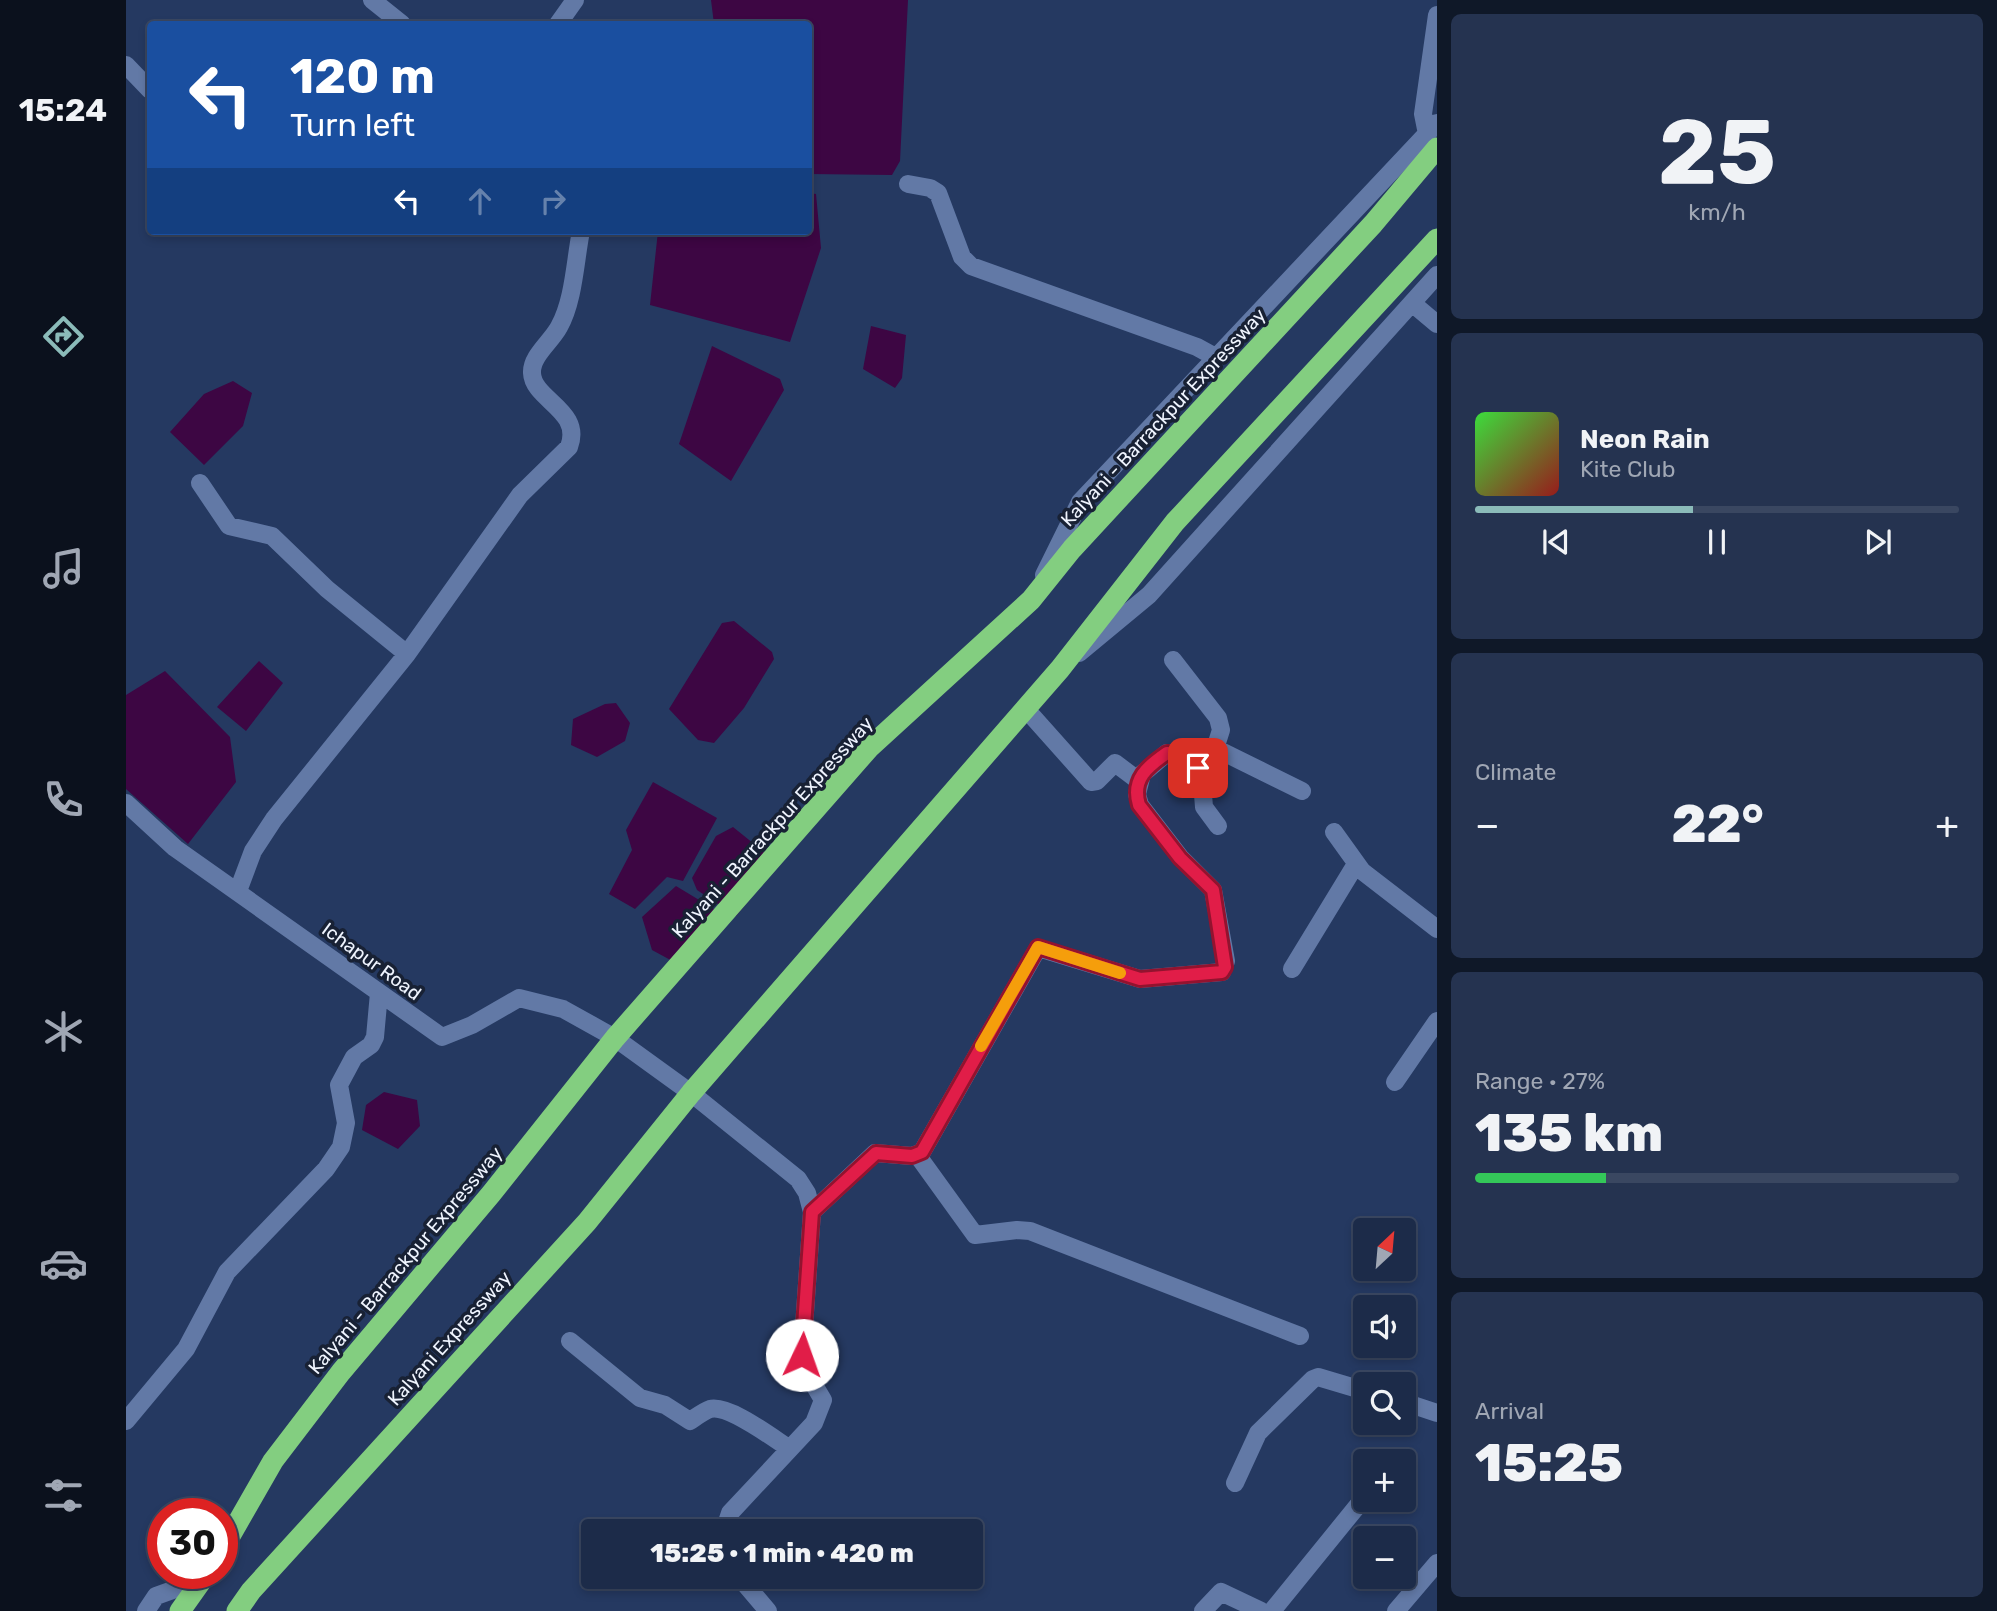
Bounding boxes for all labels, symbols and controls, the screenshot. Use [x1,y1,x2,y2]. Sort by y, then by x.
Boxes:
text: 120 m [290,47,435,105]
icon: left [175,49,266,140]
text: 15:24 [19,91,107,129]
text: 25 [1658,98,1776,206]
text: Turn left [290,106,415,144]
icon: left [388,182,426,220]
icon: ahead [461,182,499,220]
icon: right [534,182,572,220]
text: km/h [1688,198,1746,226]
street label: Kalyani - Barrackpur Expressway [1056,304,1271,531]
icon: directions [39,312,88,361]
text: Neon Rain [1580,424,1710,455]
text: Kite Club [1580,455,1675,483]
icon: previous [1537,523,1575,561]
icon: pause [1698,523,1736,561]
icon: next [1859,523,1897,561]
icon: music [39,544,88,593]
street label: Kalyani - Barrackpur Expressway [667,712,878,943]
pin [1168,738,1228,798]
icon: arrive [1179,749,1217,787]
text: Climate [1475,758,1556,786]
icon: phone [39,775,88,824]
text: 22° [1671,793,1764,855]
text: − [1475,802,1500,848]
text: + [1935,802,1959,848]
street label: Ichapur Road [318,918,426,1005]
icon: climate [39,1007,88,1056]
text: Range · 27% [1475,1067,1605,1095]
text: 135 km [1475,1102,1663,1164]
street label: Kalyani - Barrackpur Expressway [303,1142,507,1379]
north arrow [1353,1218,1416,1281]
map controls [1353,1218,1416,1589]
icon: car [39,1239,88,1288]
street label: Kalyani Expressway [383,1266,516,1410]
button: sound [1353,1295,1416,1358]
position arrow [765,1318,839,1392]
button: search [1353,1372,1416,1435]
text: Arrival [1475,1397,1544,1425]
text: 15:25 [1475,1432,1623,1494]
button: + [1353,1449,1416,1512]
icon: filters [39,1471,88,1520]
speed limit sign: 30 [147,1498,238,1589]
button: − [1353,1526,1416,1589]
text: 15:25 · 1 min · 420 m [650,1538,914,1569]

